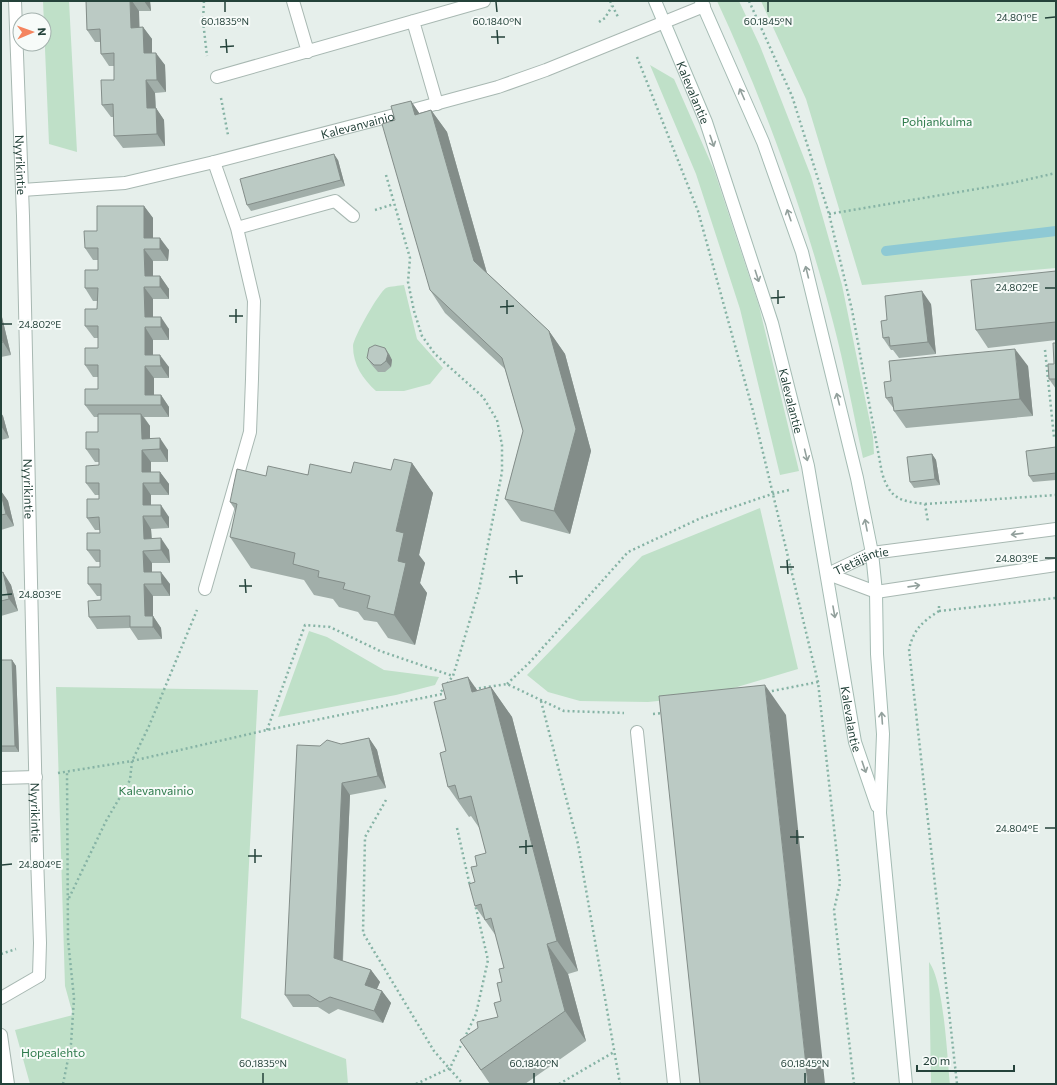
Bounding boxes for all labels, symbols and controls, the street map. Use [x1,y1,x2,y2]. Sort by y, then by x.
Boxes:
text: 24.801°E [996,11,1038,23]
north arrow [12,12,52,52]
text: 60.1835°N [201,15,249,27]
text: 60.1840°N [472,15,522,27]
text: 60.1845°N [744,15,792,27]
text: N [36,27,49,36]
street label: Kalevalantie [674,59,713,126]
one-way arrow [738,88,745,100]
street label: Kalevanvainio [319,108,396,141]
park label: Pohjankulma [902,114,972,128]
one-way arrow [709,134,716,147]
street label: Nyyrikintie [13,135,29,195]
one-way arrow [785,209,792,222]
one-way arrow [803,266,810,279]
one-way arrow [754,269,761,282]
text: 24.802°E [996,281,1038,293]
text: 24.802°E [19,318,61,330]
street label: Kalevalantie [777,367,806,435]
one-way arrow [833,392,841,405]
one-way arrow [802,448,810,461]
street label: Nyyrikintie [21,459,37,519]
one-way arrow [862,519,870,532]
one-way arrow [1011,530,1024,538]
street label: Tietäjäntie [831,544,889,577]
text: 24.803°E [996,552,1038,564]
one-way arrow [907,582,920,590]
text: 24.803°E [19,588,61,600]
one-way arrow [830,605,838,618]
street label: Kalevalantie [839,685,865,754]
one-way arrow [879,712,886,725]
one-way arrow [860,761,868,773]
street label: Nyyrikintie [28,782,44,843]
park label: Kalevanvainio [118,783,194,797]
text: 24.804°E [996,822,1038,834]
text: 24.804°E [19,858,61,870]
park label: Hopealehto [21,1045,85,1059]
scale bar [917,1047,1014,1073]
text: 20 m [923,1053,950,1067]
text: 60.1835°N [239,1057,287,1069]
text: 60.1840°N [509,1057,559,1069]
text: 60.1845°N [781,1057,829,1069]

